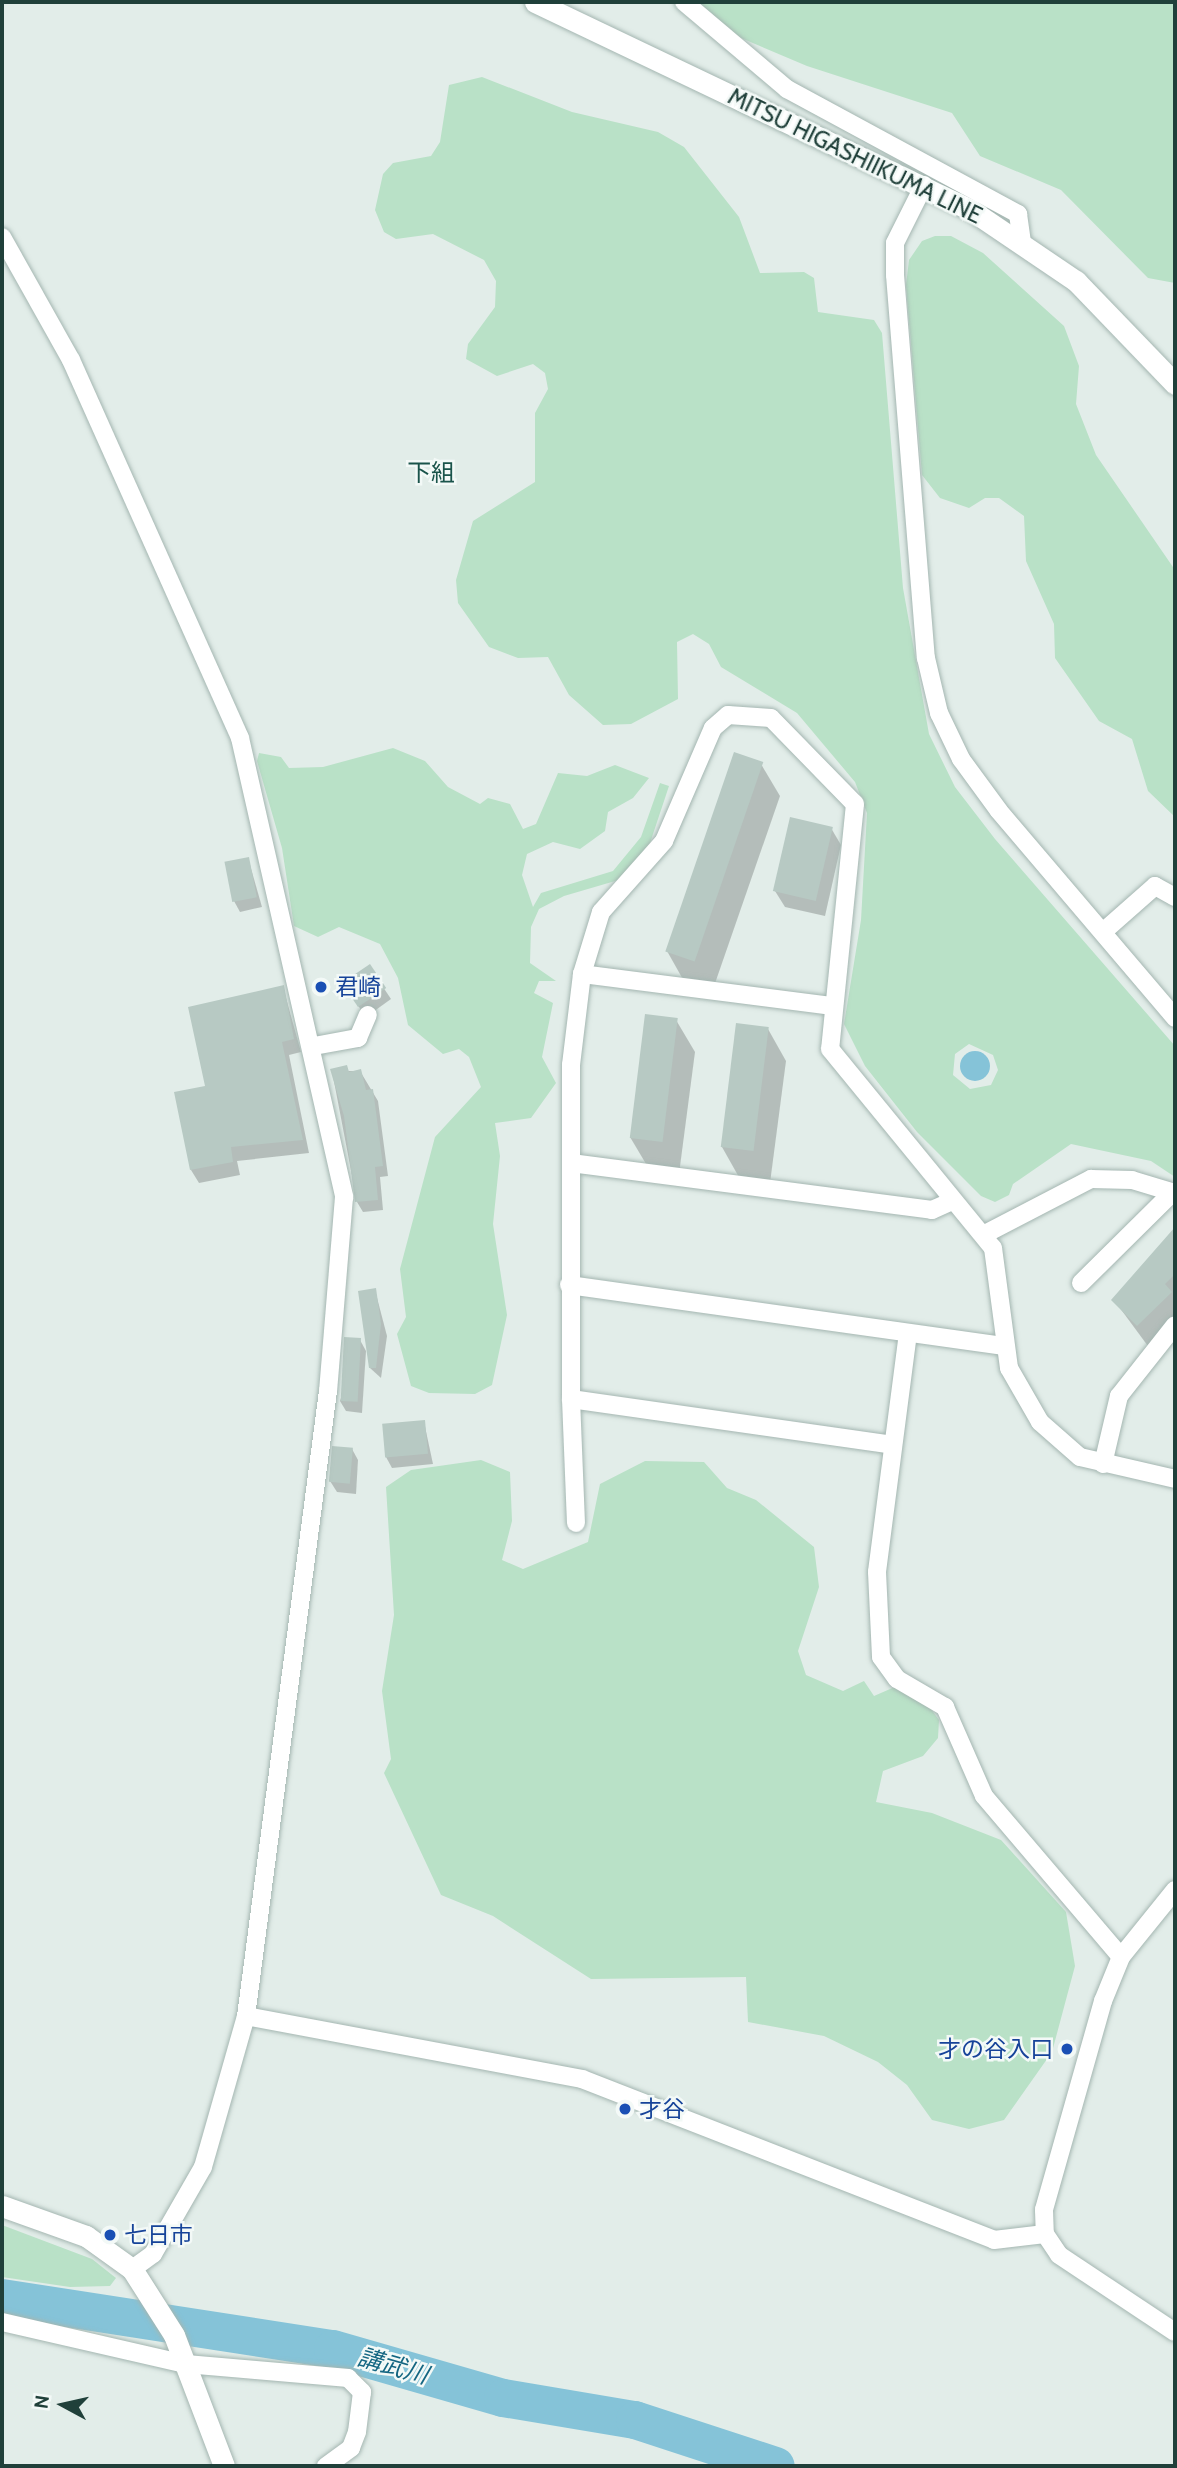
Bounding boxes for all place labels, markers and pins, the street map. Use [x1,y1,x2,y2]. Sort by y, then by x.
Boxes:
place label: 君崎 [335,973,381,1001]
marker: 君崎 [313,979,329,995]
place label: 才の谷入口 [938,2035,1053,2063]
marker: 才の谷入口 [1059,2041,1075,2057]
place label: 才谷 [639,2095,685,2123]
marker: 才谷 [617,2101,633,2117]
place label: 七日市 [124,2221,193,2249]
marker: 七日市 [102,2227,118,2243]

